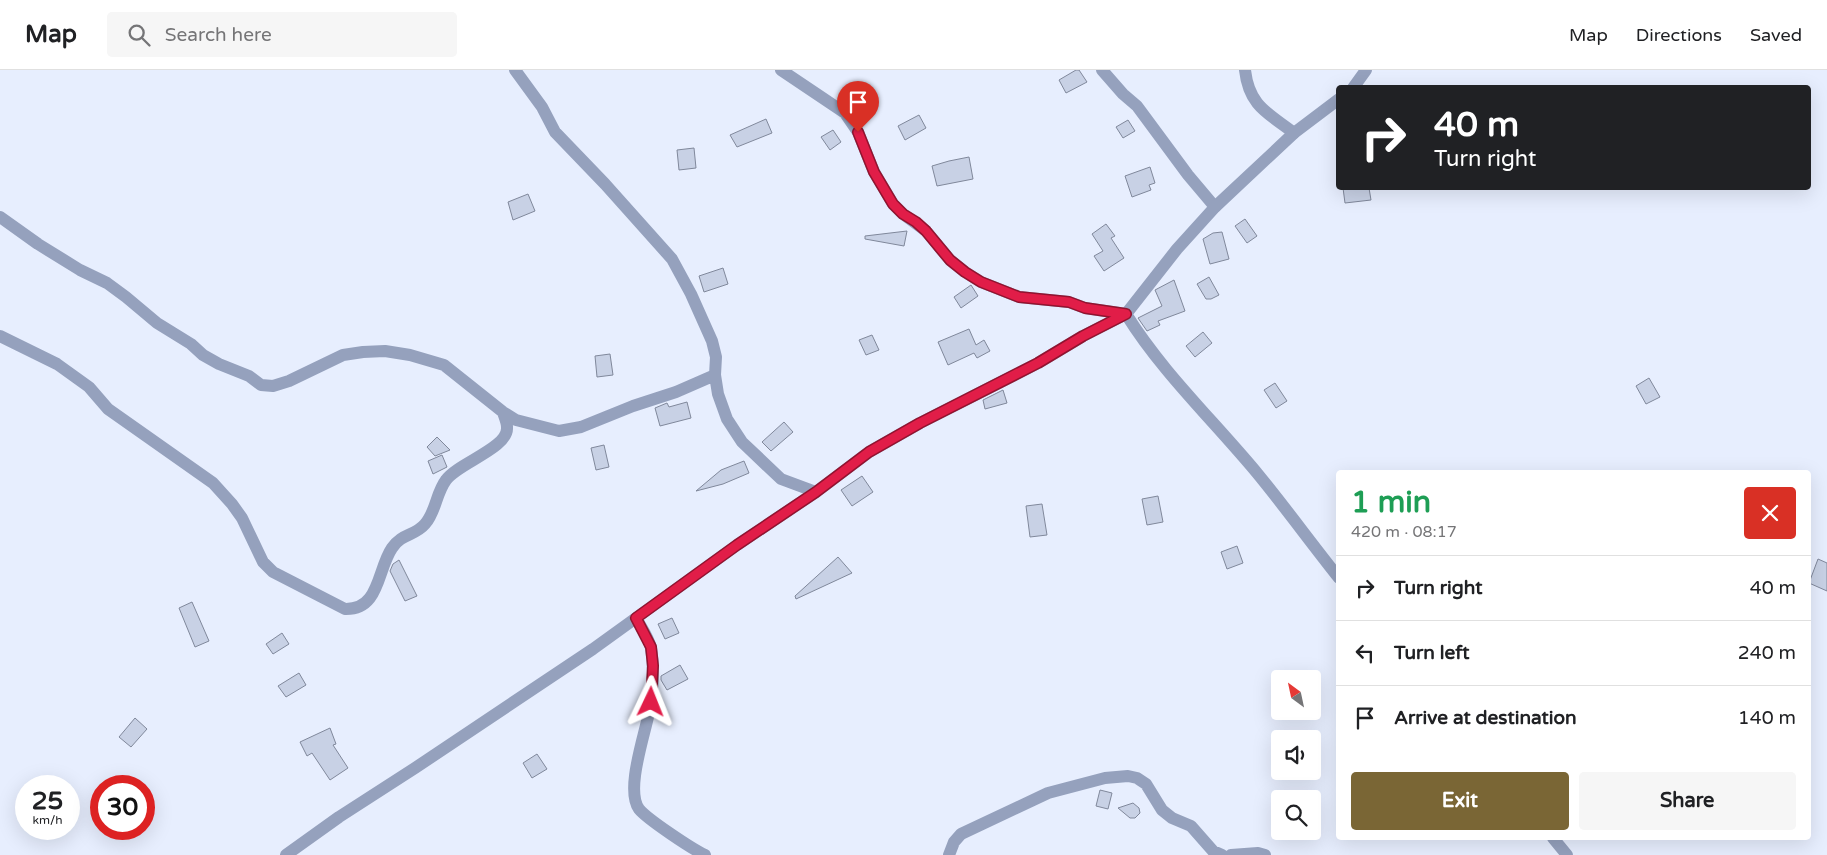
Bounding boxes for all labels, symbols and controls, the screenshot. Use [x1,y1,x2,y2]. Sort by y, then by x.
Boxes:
search box [107,12,457,57]
text: Map [25,20,77,49]
icon: search [125,21,153,49]
text: Search here [165,24,272,46]
text: Map [1569,24,1608,46]
text: Directions [1636,24,1722,46]
text: Saved [1750,24,1802,46]
pin [837,81,879,132]
icon: arrive [844,88,872,116]
text: 40 m [1434,104,1519,146]
icon: right [1351,105,1416,170]
text: Turn right [1434,146,1536,172]
text: 1 min [1351,484,1431,521]
button: close [1744,487,1796,539]
text: 420 m · 08:17 [1351,522,1457,542]
icon: right [1351,574,1379,602]
text: Turn right [1394,577,1482,599]
text: 40 m [1750,577,1796,599]
icon: left [1351,639,1379,667]
text: Turn left [1394,642,1470,664]
text: 240 m [1738,642,1796,664]
north arrow [1271,670,1321,720]
map controls [1271,670,1321,840]
position arrow [624,675,676,727]
icon: arrive [1351,704,1379,732]
text: Arrive at destination [1394,707,1577,729]
text: 140 m [1738,707,1796,729]
button: sound [1271,730,1321,780]
button: Exit [1351,772,1569,830]
button: Share [1579,772,1796,830]
speed limit sign: 30 [90,775,155,840]
text: 25 [32,786,63,816]
button: search [1271,790,1321,840]
text: km/h [32,813,63,827]

